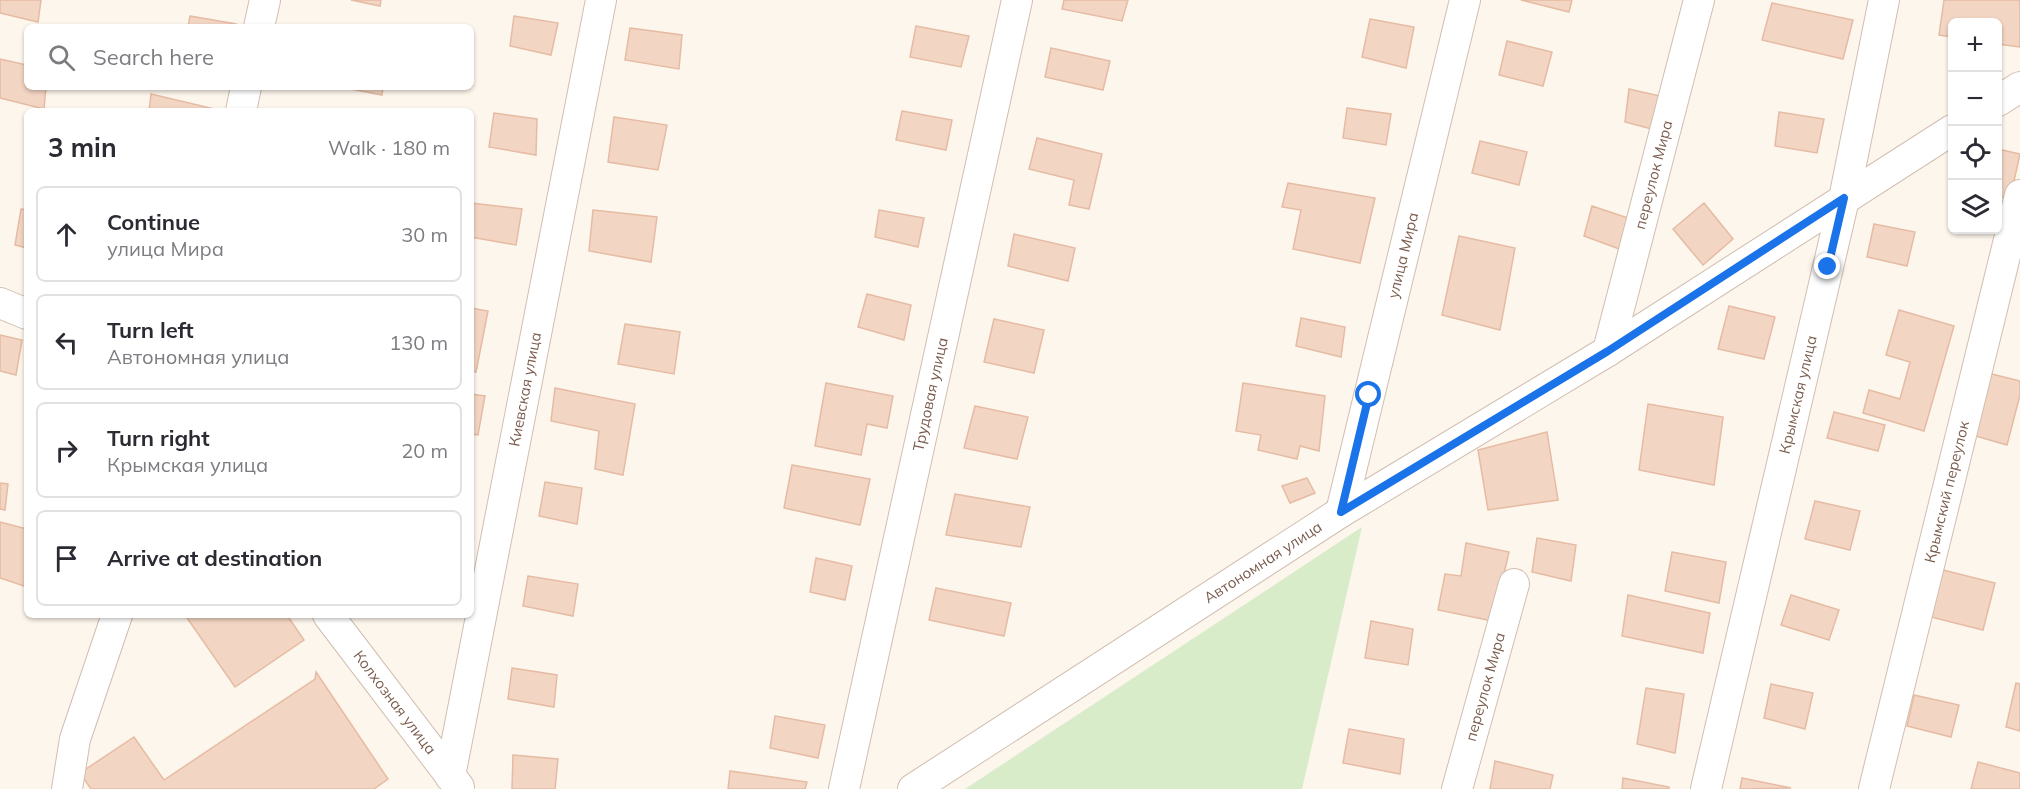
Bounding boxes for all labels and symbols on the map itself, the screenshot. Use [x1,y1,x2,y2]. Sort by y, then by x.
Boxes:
street label: переулок Мира [1630,118,1676,231]
street label: улица Мира [1383,210,1422,300]
route end [1814,253,1840,279]
street label: Киевская улица [504,330,545,448]
street label: Крымская улица [1775,333,1821,456]
street label: Трудовая улица [908,335,952,453]
route start [1355,381,1381,407]
street label: Крымский переулок [1920,418,1973,565]
street label: Автономная улица [1200,517,1325,607]
street label: переулок Мира [1461,630,1509,743]
street label: Колхозная улица [349,646,441,758]

